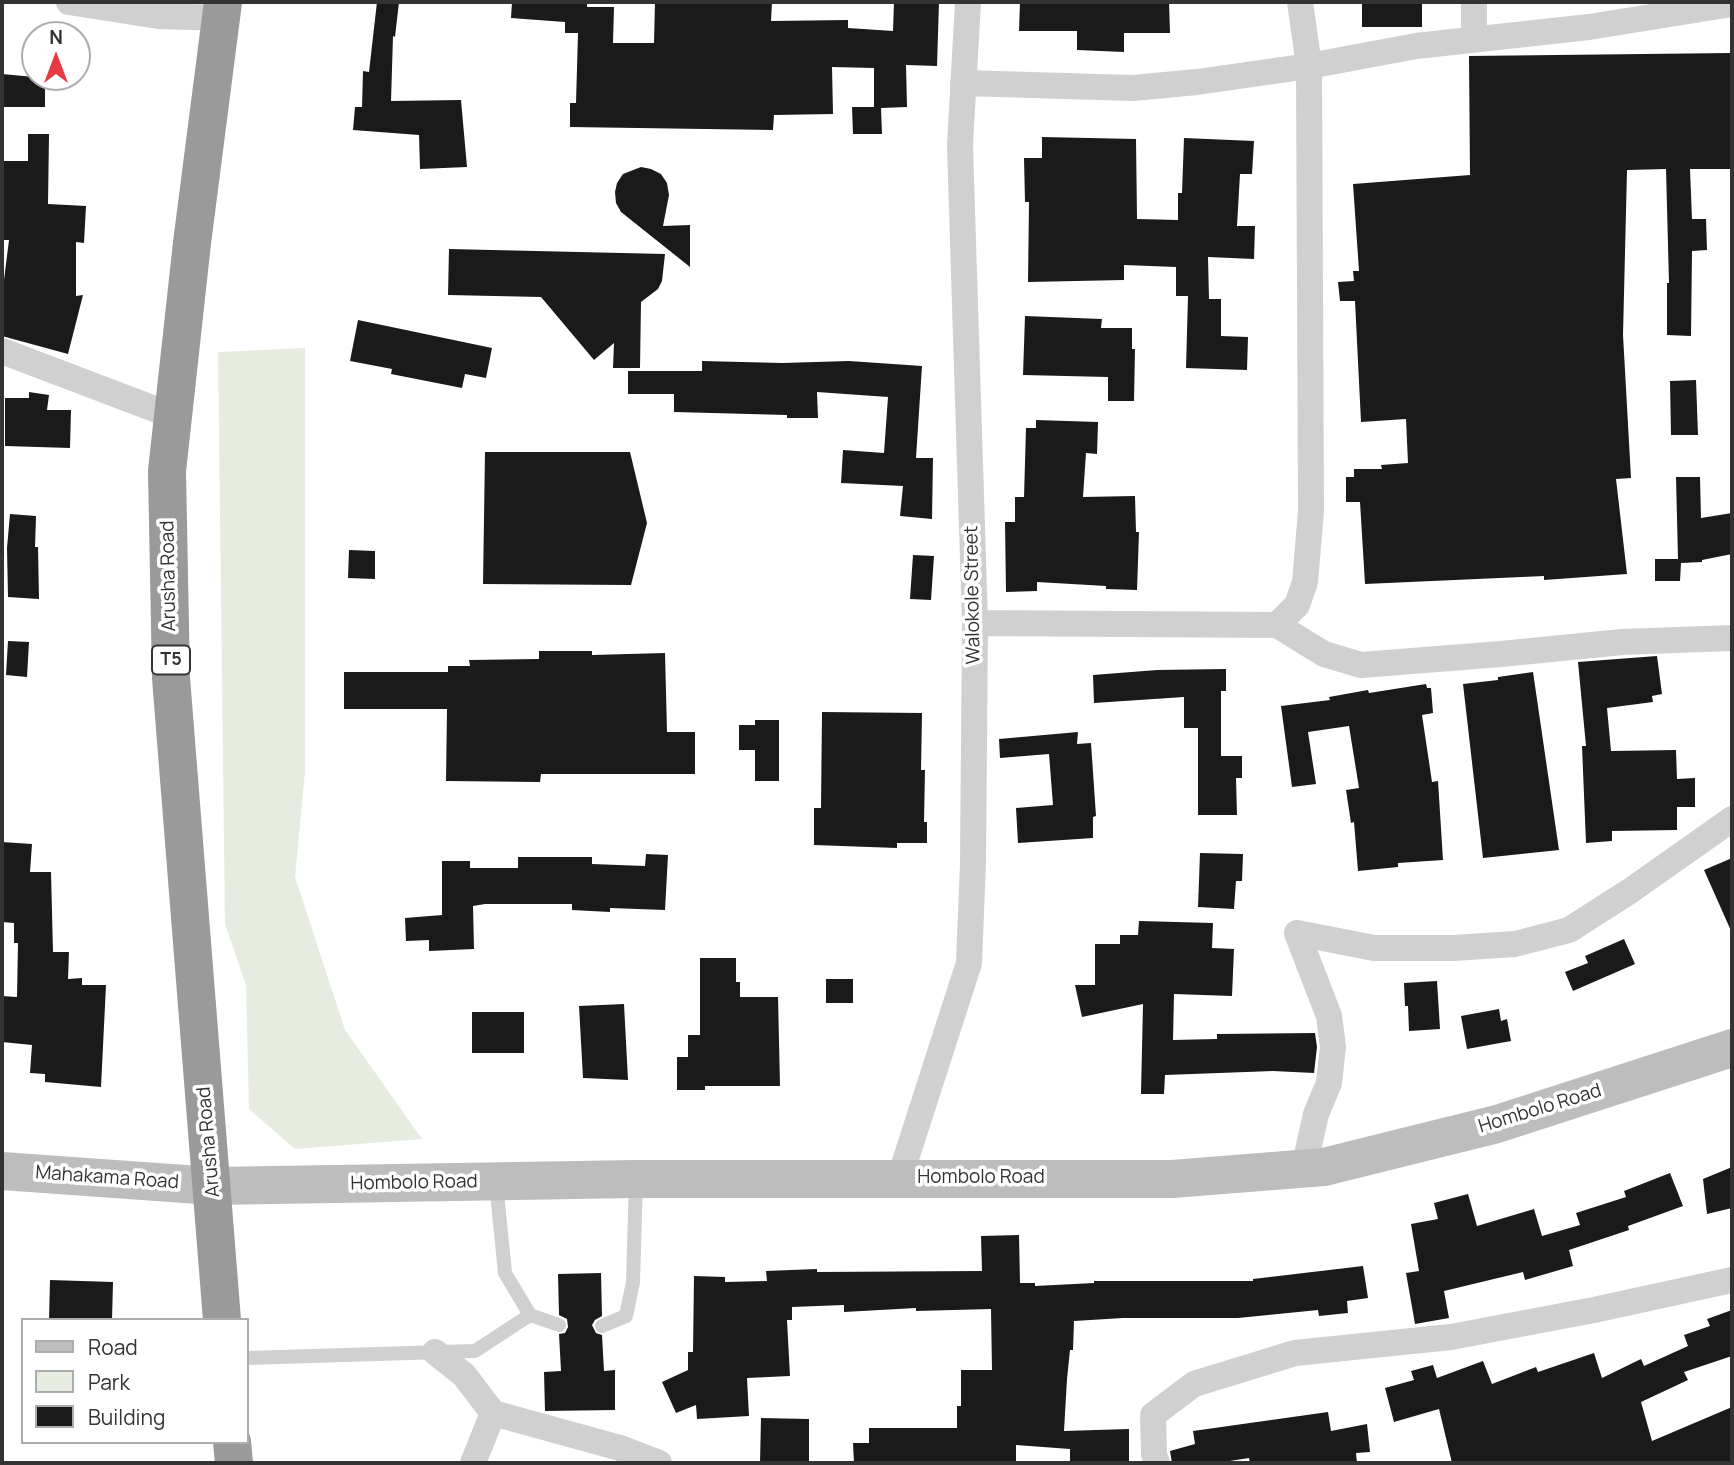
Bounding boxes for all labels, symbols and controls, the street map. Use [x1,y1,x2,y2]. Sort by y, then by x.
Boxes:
north arrow [21,21,91,91]
text: N [49,24,63,50]
street label: Arusha Road [157,520,181,632]
street label: Walokole Street [960,525,986,665]
road number: T5 [152,646,190,674]
street label: Hombolo Road [1476,1079,1604,1139]
street label: Arusha Road [193,1086,225,1198]
street label: Mahakama Road [34,1162,180,1194]
street label: Hombolo Road [917,1167,1045,1189]
street label: Hombolo Road [350,1170,478,1196]
legend [21,1318,248,1444]
text: Road [88,1333,138,1361]
text: Park [88,1368,130,1396]
text: Building [88,1403,165,1431]

